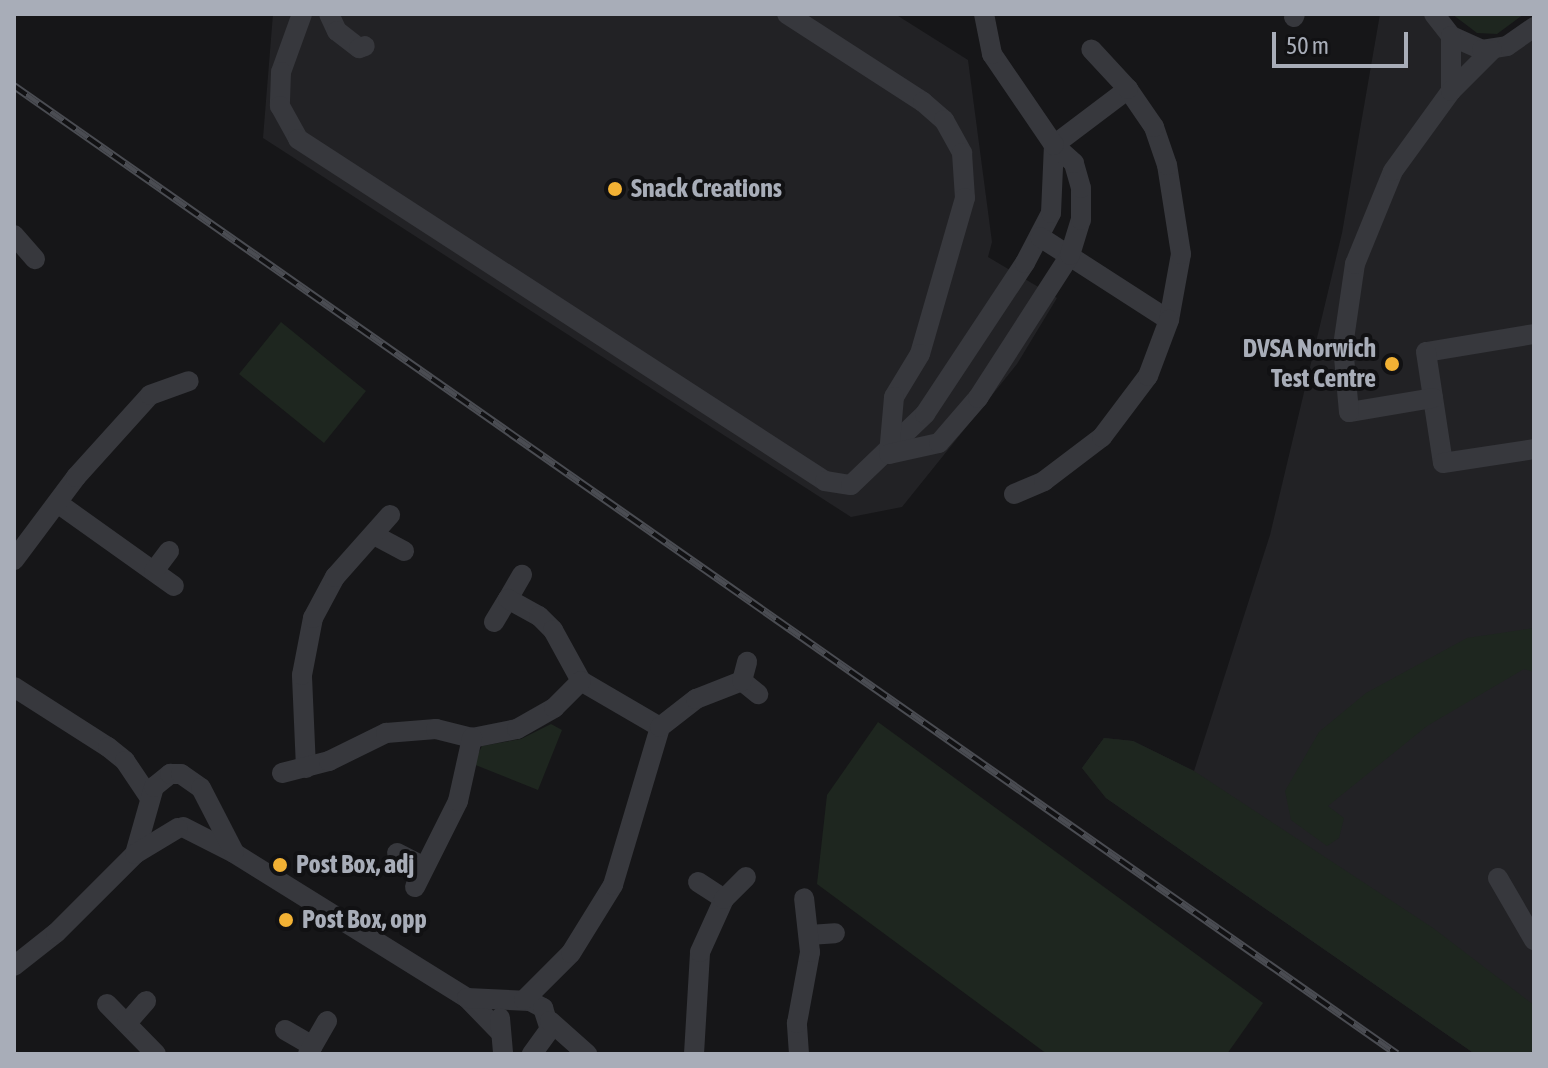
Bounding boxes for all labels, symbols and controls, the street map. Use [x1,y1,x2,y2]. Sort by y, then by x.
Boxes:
scale bar [1276,16,1412,66]
text: 50 m [1286,32,1329,59]
place label: Snack Creations [631,173,782,205]
marker: Snack Creations [606,180,624,198]
place label: DVSA Norwich Test Centre [1243,333,1376,394]
marker: DVSA Norwich Test Centre [1383,355,1401,373]
place label: Post Box, adj [296,849,414,881]
marker: Post Box, adj [271,856,289,874]
place label: Post Box, opp [302,904,427,936]
marker: Post Box, opp [277,911,295,929]

